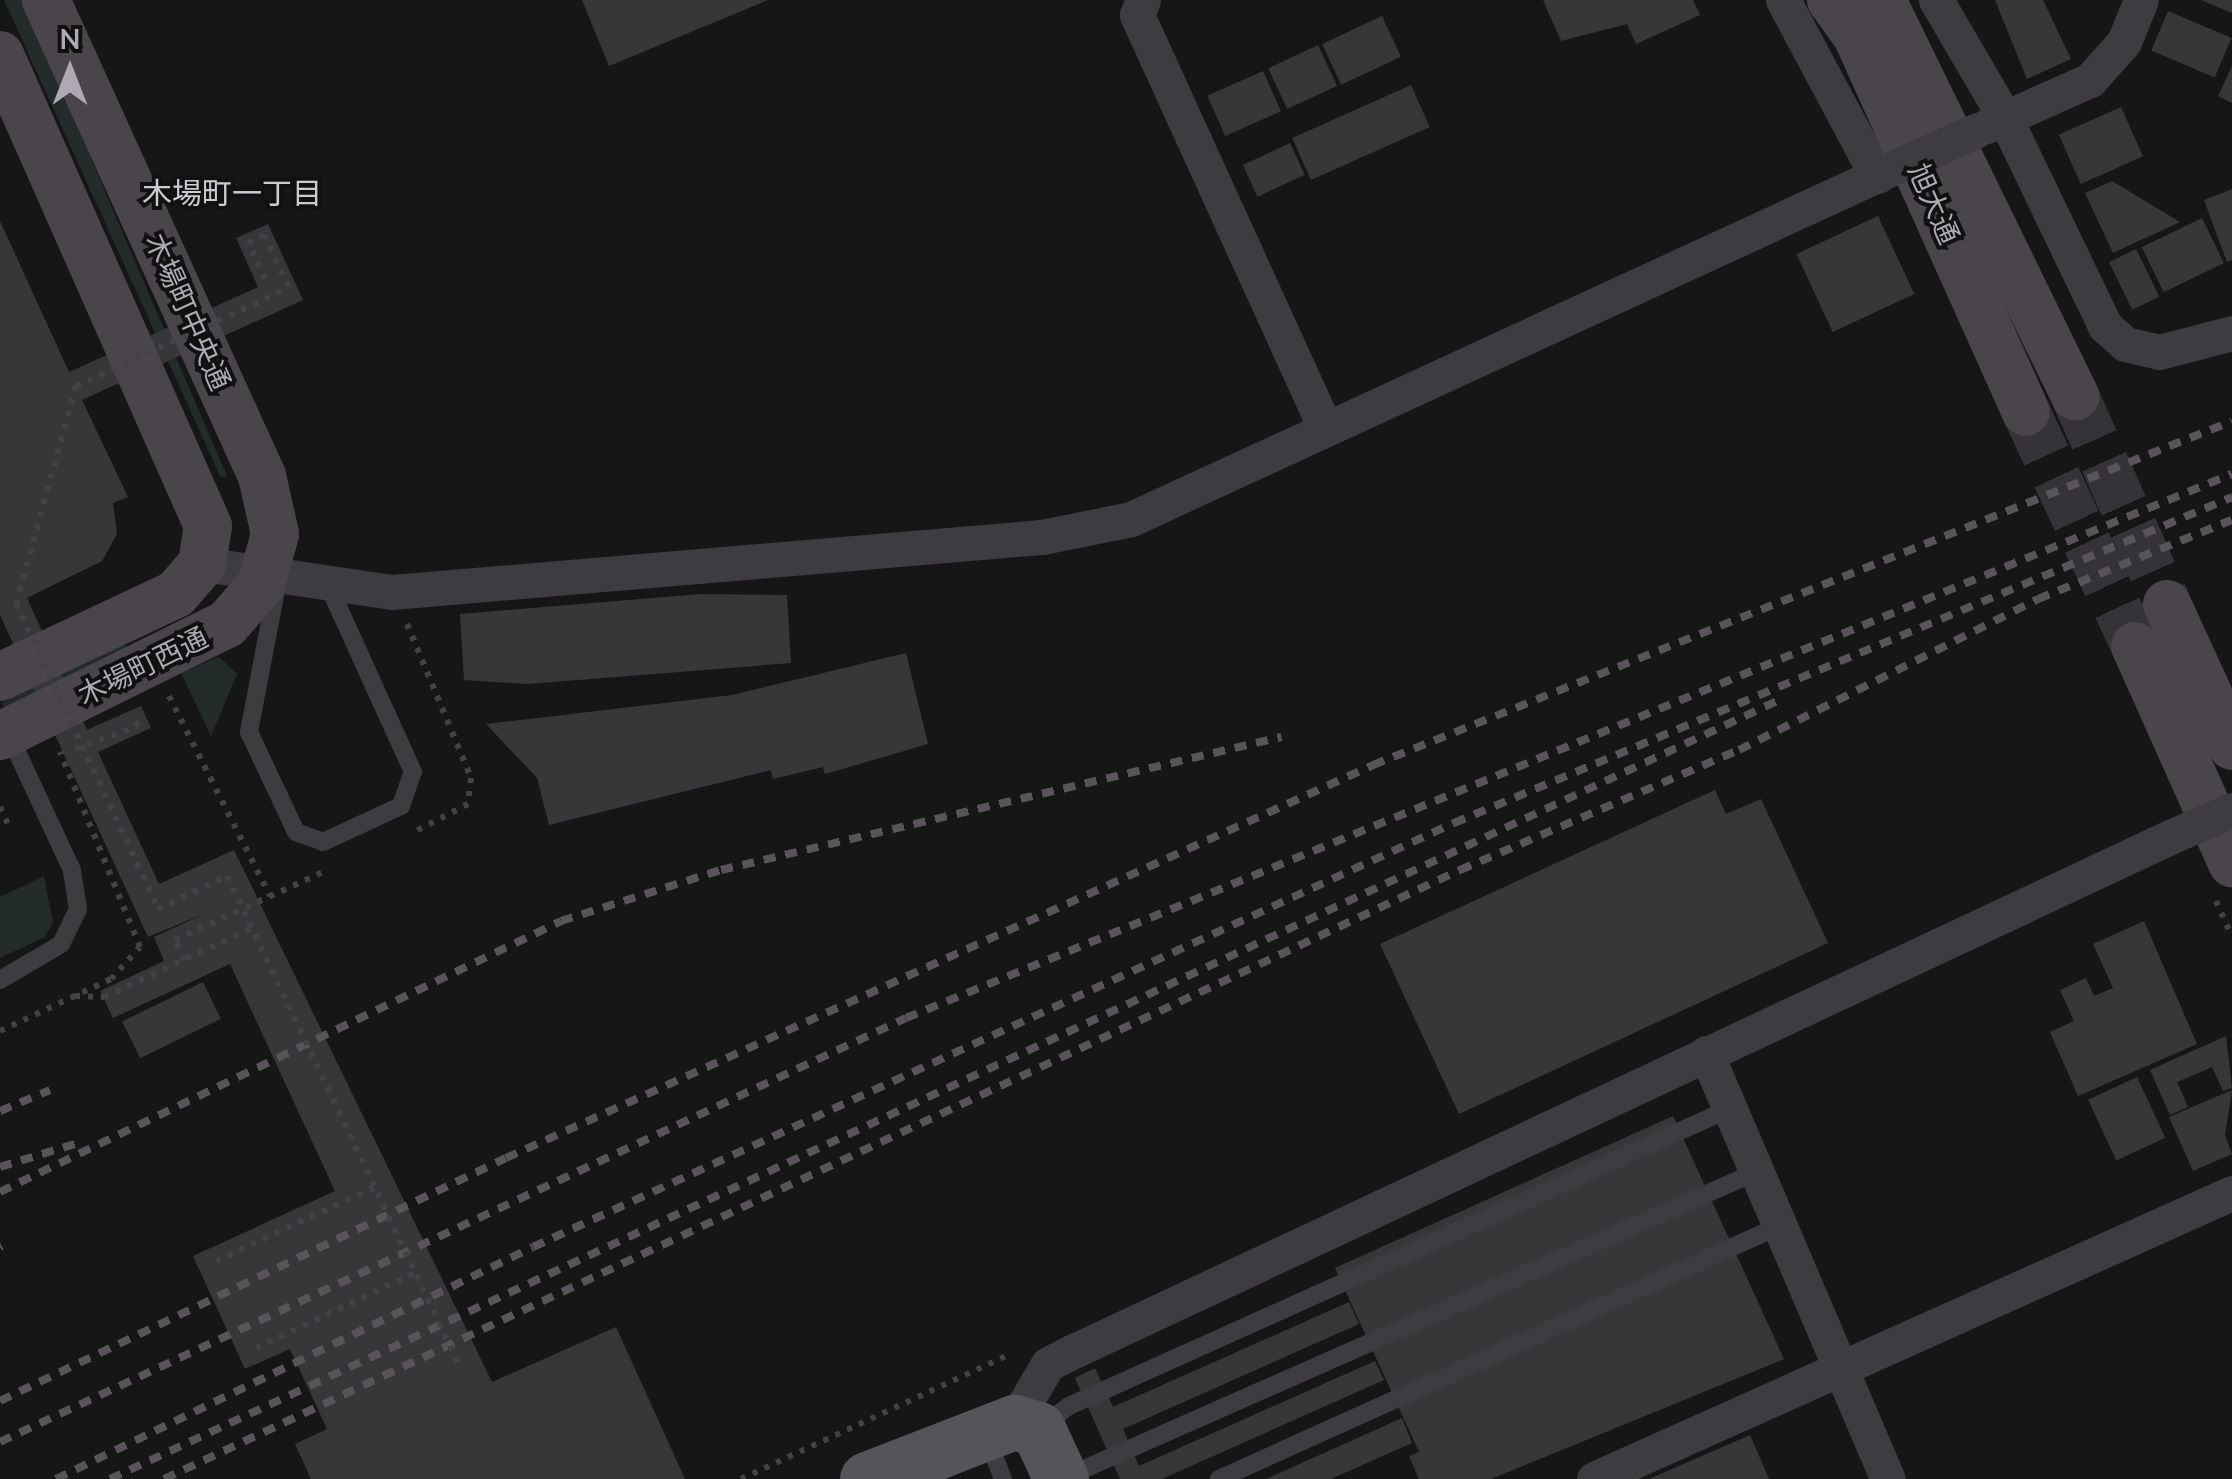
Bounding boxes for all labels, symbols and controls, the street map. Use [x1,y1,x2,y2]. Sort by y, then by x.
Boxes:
north arrow [20,20,120,120]
text: N [60,21,80,59]
street label: 旭大通 [1901,159,1965,249]
district label: 木場町一丁目 [142,177,322,213]
street label: 木場町中央通 [137,228,237,396]
street label: 木場町西通 [73,621,213,713]

